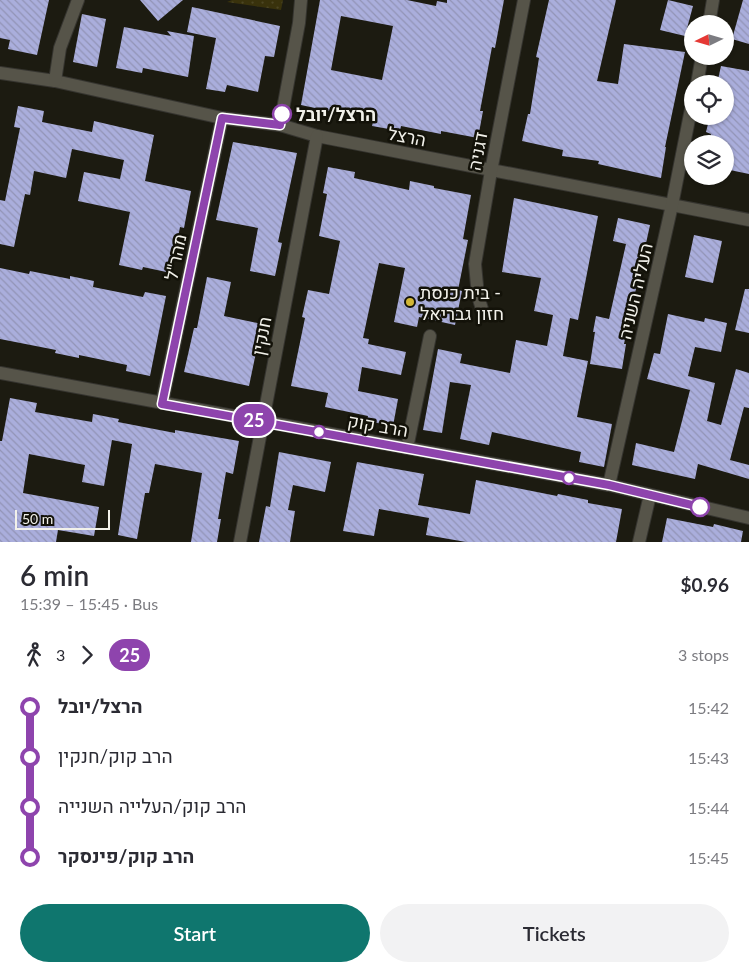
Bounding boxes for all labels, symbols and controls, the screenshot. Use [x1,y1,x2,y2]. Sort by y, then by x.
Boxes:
north arrow [684,15,734,65]
map controls [684,15,734,185]
button: locate [684,75,734,125]
place label: הרצל/יובל [296,103,376,125]
marker: הרצל/יובל [272,104,292,124]
street label: הרצל [386,122,428,150]
street label: דגניה [462,130,492,172]
button: layers [684,135,734,185]
street label: מהר"ל [159,232,191,282]
street label: העליה השניה [613,241,657,341]
place label: בית כנסת - חזון גבריאל [420,281,504,324]
marker: בית כנסת - חזון גבריאל [404,296,416,308]
street label: חנקין [246,315,276,357]
line badge: 25 [232,404,276,436]
text: 25 [244,409,264,431]
street label: הרב קוק [346,409,410,441]
unlabelled marker [312,425,326,439]
unlabelled marker [562,471,576,485]
unlabelled marker [690,497,710,517]
scale bar [15,507,110,530]
text: 50 m [22,510,53,527]
text: 6 min [20,558,89,592]
text: $0.96 [680,573,729,596]
text: 15:39 – 15:45 · Bus [20,594,158,613]
icon: walk [20,641,48,669]
icon: forward [73,641,101,669]
text: 25 [119,644,140,666]
text: 3 [56,645,65,664]
text: 3 stops [678,645,729,664]
text: הרצל/יובל [58,694,143,717]
text: 15:42 [688,698,729,717]
text: הרב קוק/חנקין [58,744,173,767]
text: 15:43 [688,748,729,767]
text: הרב קוק/העלייה השנייה [58,794,246,817]
text: 15:44 [688,798,729,817]
text: הרב קוק/פינסקר [58,844,194,867]
text: 15:45 [688,848,729,867]
button: Start [20,904,370,962]
button: Tickets [380,904,729,962]

